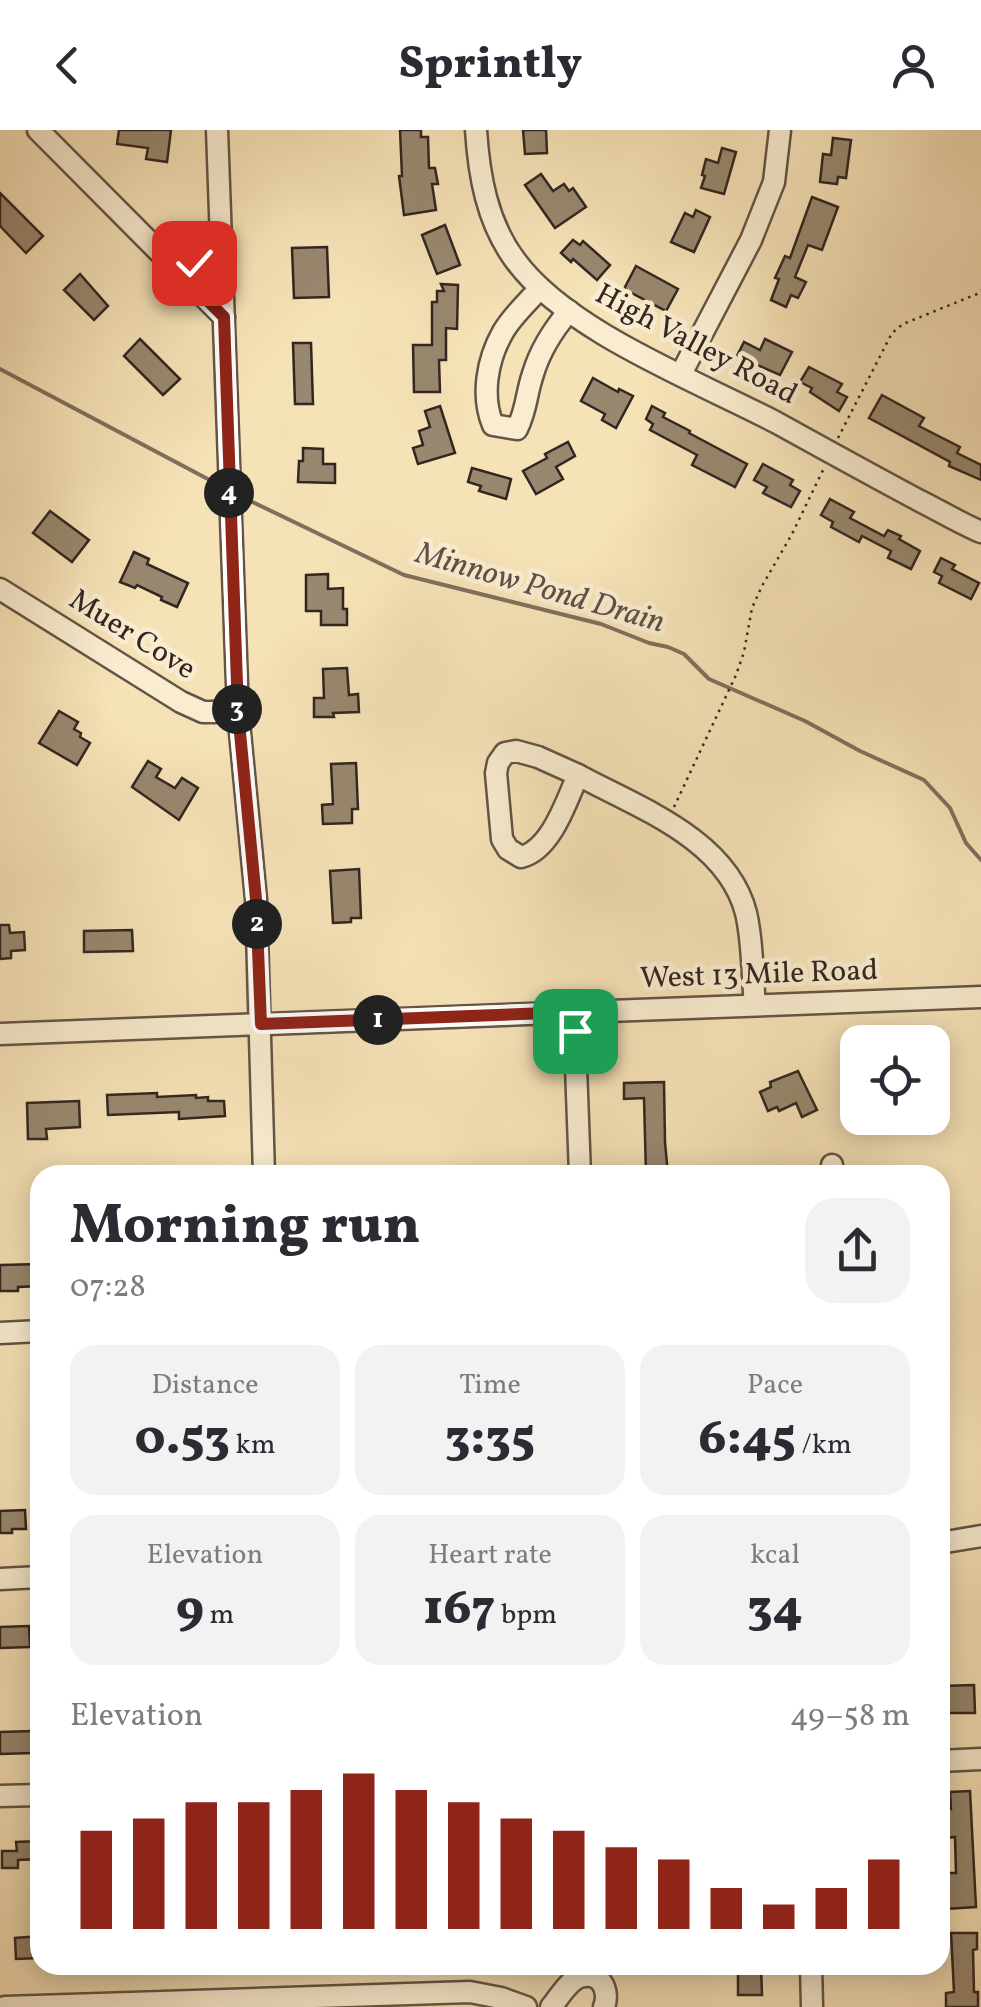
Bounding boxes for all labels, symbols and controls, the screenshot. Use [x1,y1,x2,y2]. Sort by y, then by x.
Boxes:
text: Sprintly [399,34,582,97]
icon: back [40,38,95,93]
icon: person [886,38,941,93]
pin [152,221,237,306]
icon: check [167,236,222,291]
street label: High Valley Road [587,274,805,416]
pin: 4 [204,468,254,518]
text: 4 [221,473,237,512]
water label: Minnow Pond Drain [409,532,670,646]
street label: Muer Cove [61,580,203,690]
pin: 3 [212,684,262,734]
text: 3 [230,689,244,728]
pin: 2 [232,899,282,949]
text: 2 [250,904,264,943]
street label: West 13 Mile Road [639,950,879,1000]
pin [533,989,618,1074]
pin: 1 [353,995,403,1045]
text: 1 [372,1000,384,1039]
icon: arrive [548,1004,603,1059]
map controls [840,1025,950,1135]
button: locate [840,1025,950,1135]
text: Morning run [70,1190,420,1266]
button: share [805,1198,910,1303]
text: 07:28 [70,1266,146,1310]
text: Distance [151,1366,259,1405]
text: Time [459,1366,521,1405]
text: Pace [747,1366,803,1405]
text: 0.53 [134,1405,230,1475]
text: 3:35 [445,1405,535,1475]
text: 6:45 [698,1405,796,1475]
text: km [230,1426,276,1465]
text: /km [796,1426,852,1465]
text: Elevation [147,1536,263,1575]
text: Heart rate [428,1536,552,1575]
text: kcal [750,1536,800,1575]
text: 9 [176,1575,204,1645]
text: 167 [423,1575,495,1645]
text: 34 [747,1575,803,1645]
text: m [204,1596,234,1635]
text: bpm [495,1596,557,1635]
text: Elevation [70,1695,203,1739]
text: 49–58 m [790,1695,910,1739]

